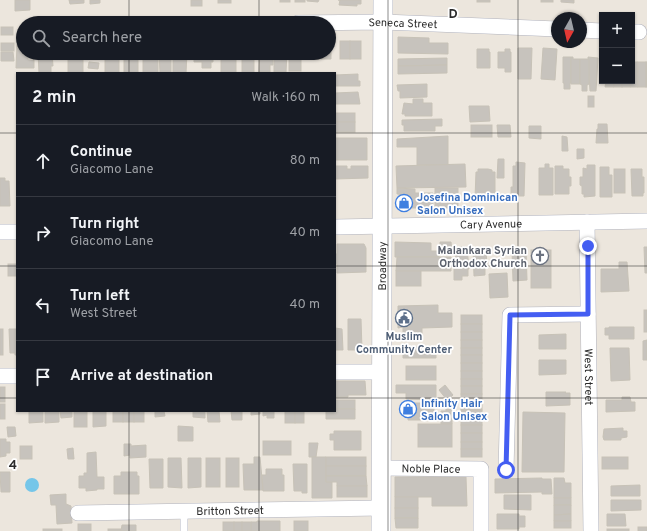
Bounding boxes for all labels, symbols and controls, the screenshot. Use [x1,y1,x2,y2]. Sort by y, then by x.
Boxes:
text: D [448,7,458,23]
north arrow [551,12,587,48]
map controls [599,12,635,84]
button: + [599,12,635,48]
search box [16,16,336,60]
street label: Seneca Street [368,16,438,32]
icon: search [30,27,52,49]
text: Search here [62,29,142,48]
button: − [599,48,635,84]
text: 2 min [32,87,76,109]
text: Walk · 160 m [251,90,320,106]
text: Continue [70,143,132,162]
icon: ahead [32,150,54,172]
text: 80 m [290,153,320,169]
text: Giacomo Lane [70,162,153,178]
place label: Josefina Dominican Salon Unisex [417,191,518,218]
shop icon: Josefina Dominican Salon Unisex [394,193,414,213]
text: Turn right [70,215,139,234]
street label: Cary Avenue [460,217,522,233]
icon: right [32,222,54,244]
text: 40 m [290,225,320,241]
text: Giacomo Lane [70,234,153,250]
route end [579,237,597,255]
street label: Broadway [376,241,390,291]
place label: Malankara Syrian Orthodox Church [438,244,527,271]
church icon: Malankara Syrian Orthodox Church [530,246,550,266]
text: Turn left [70,287,130,306]
icon: left [32,294,54,316]
text: 40 m [290,297,320,313]
text: West Street [70,306,137,322]
public building icon: Muslim Community Center [394,308,414,328]
place label: Muslim Community Center [356,330,453,357]
street label: West Street [581,348,595,406]
icon: arrive [32,366,54,388]
text: Arrive at destination [70,367,213,386]
place label: Infinity Hair Salon Unisex [421,397,488,424]
shop icon: Infinity Hair Salon Unisex [398,399,418,419]
text: 4 [9,458,17,474]
route start [497,461,515,479]
street label: Noble Place [401,462,461,477]
street label: Britton Street [196,504,264,519]

